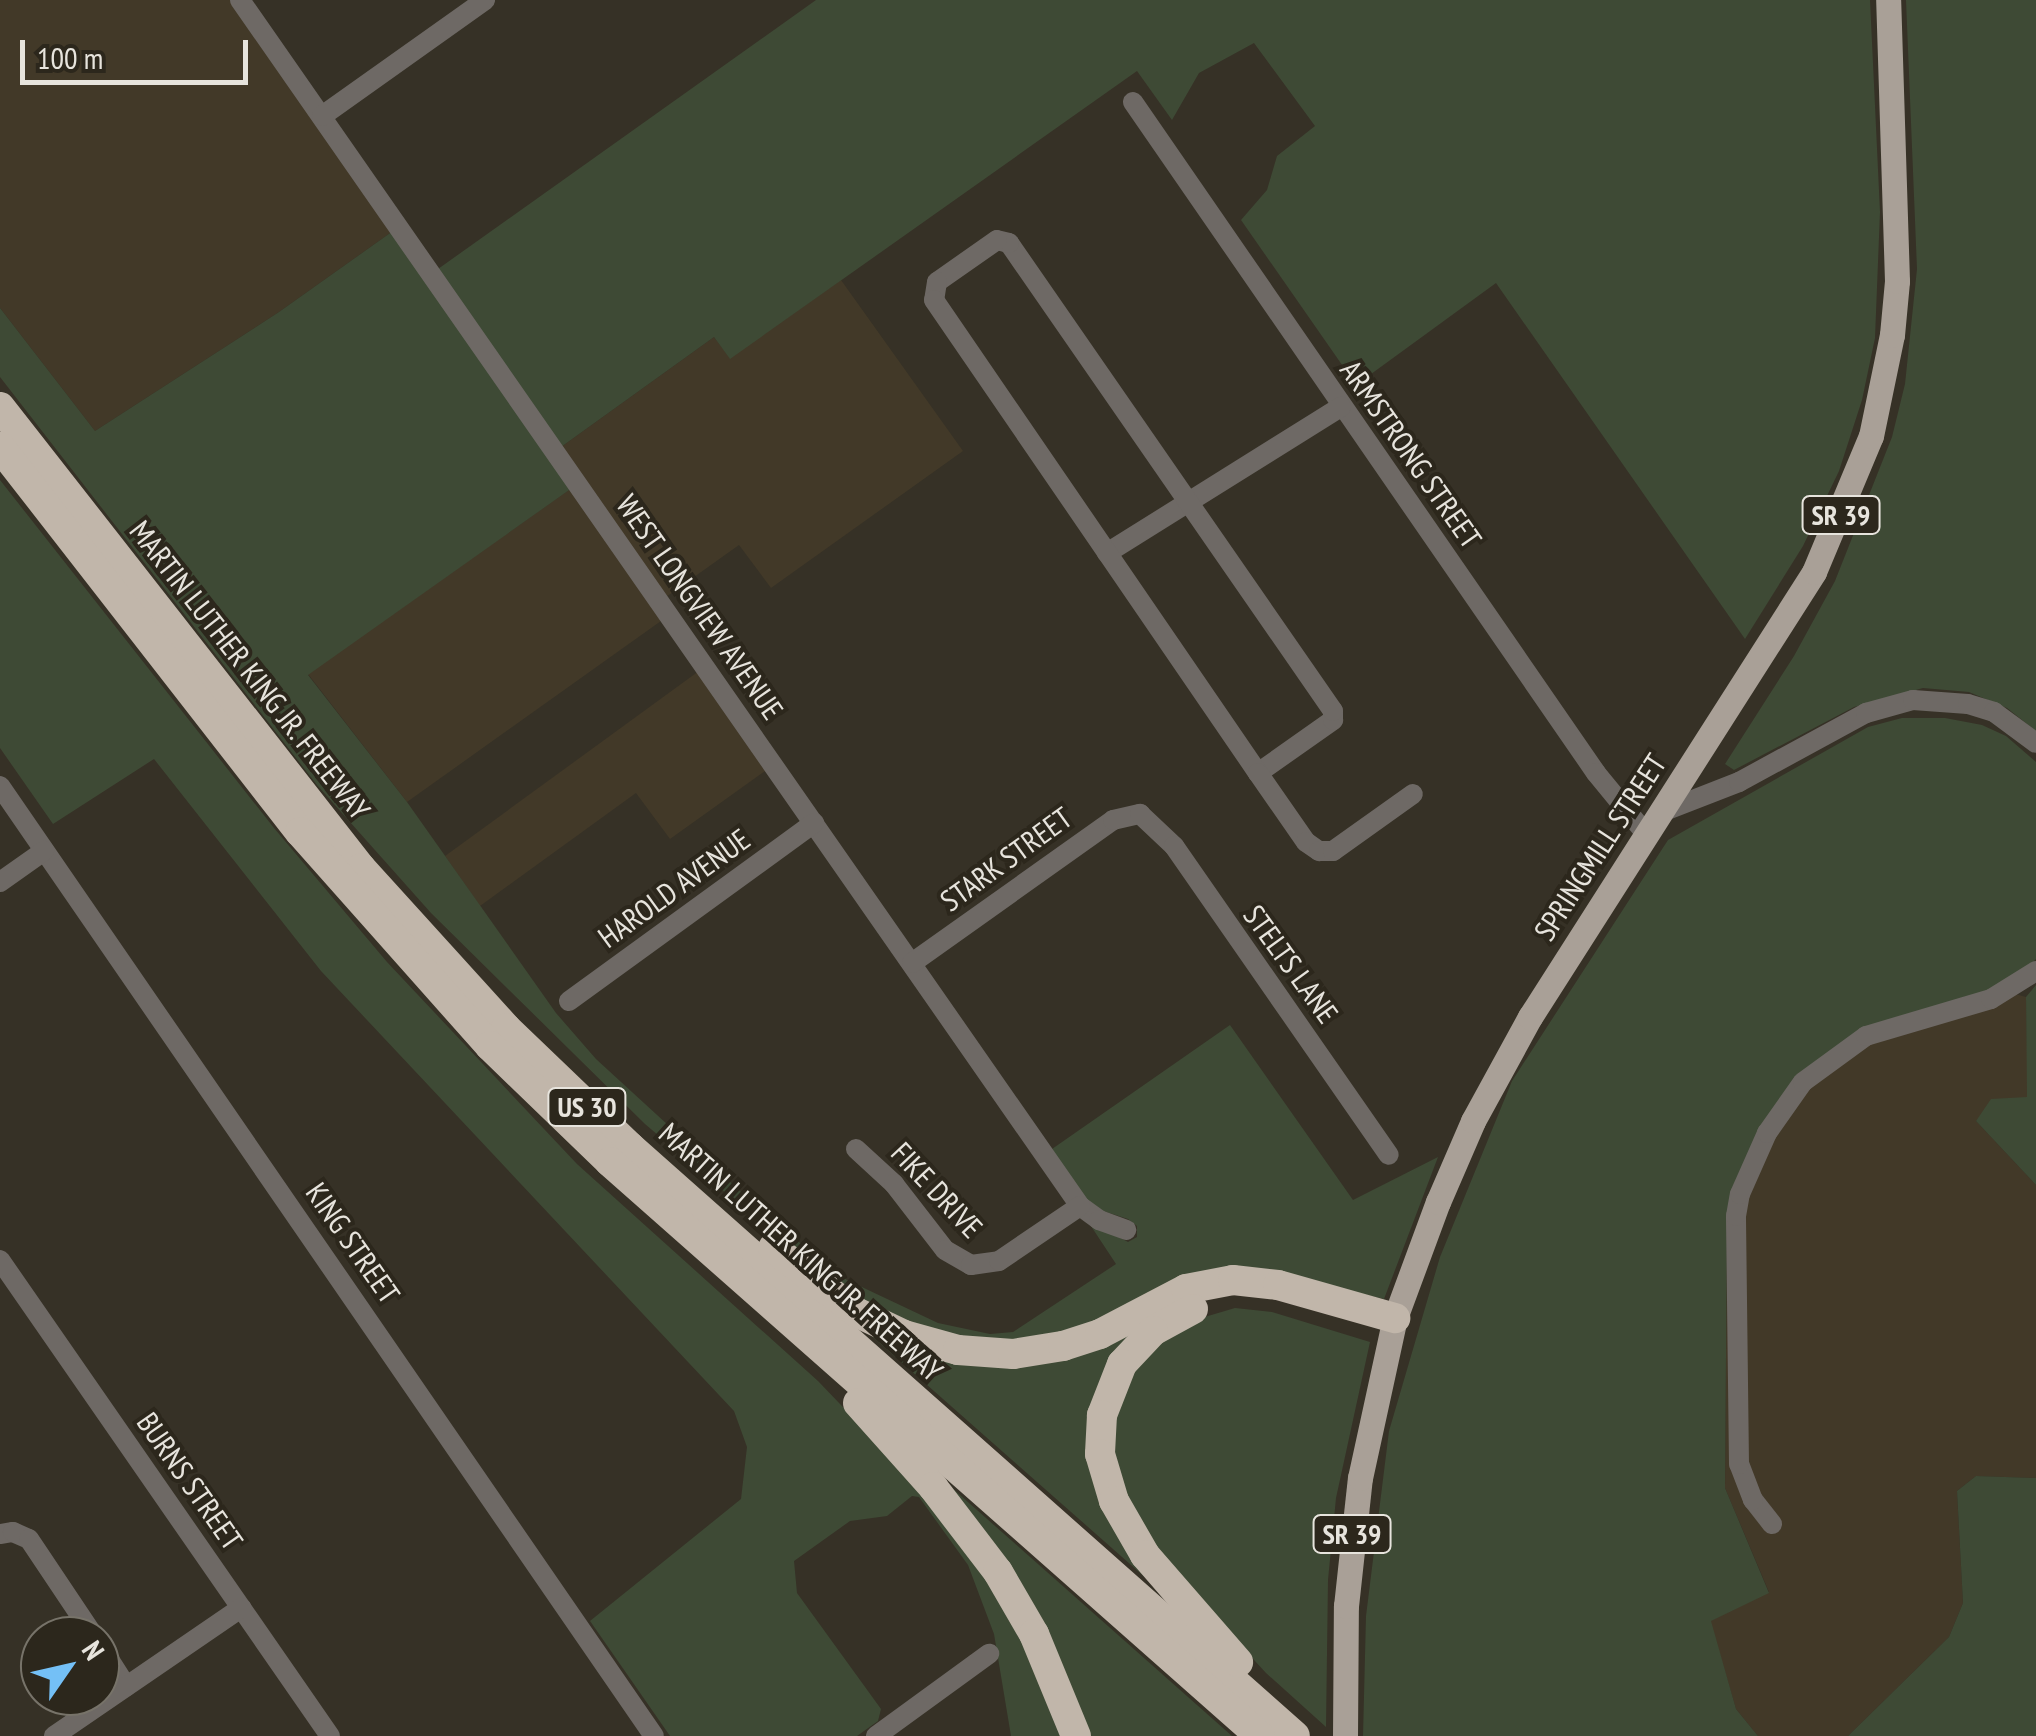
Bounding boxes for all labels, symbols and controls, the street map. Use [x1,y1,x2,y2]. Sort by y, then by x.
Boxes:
scale bar [25,20,252,82]
text: 100 m [37,38,103,77]
street label: ARMSTRONG STREET [1333,353,1489,555]
street label: WEST LONGVIEW AVENUE [608,487,792,727]
road number: SR 39 [1801,492,1881,538]
street label: MARTIN LUTHER KING JR. FREEWAY [122,513,378,827]
street label: SPRINGMILL STREET [1526,747,1674,947]
street label: STARK STREET [933,799,1079,919]
street label: HAROLD AVENUE [591,821,757,955]
street label: STELTS LANE [1236,898,1346,1030]
road number: US 30 [547,1084,627,1130]
street label: MARTIN LUTHER KING JR. FREEWAY [651,1115,951,1389]
street label: FIKE DRIVE [884,1135,990,1245]
street label: KING STREET [298,1176,408,1310]
street label: BURNS STREET [130,1405,250,1557]
road number: SR 39 [1312,1511,1392,1557]
north arrow [20,1616,120,1716]
text: N [74,1633,113,1667]

